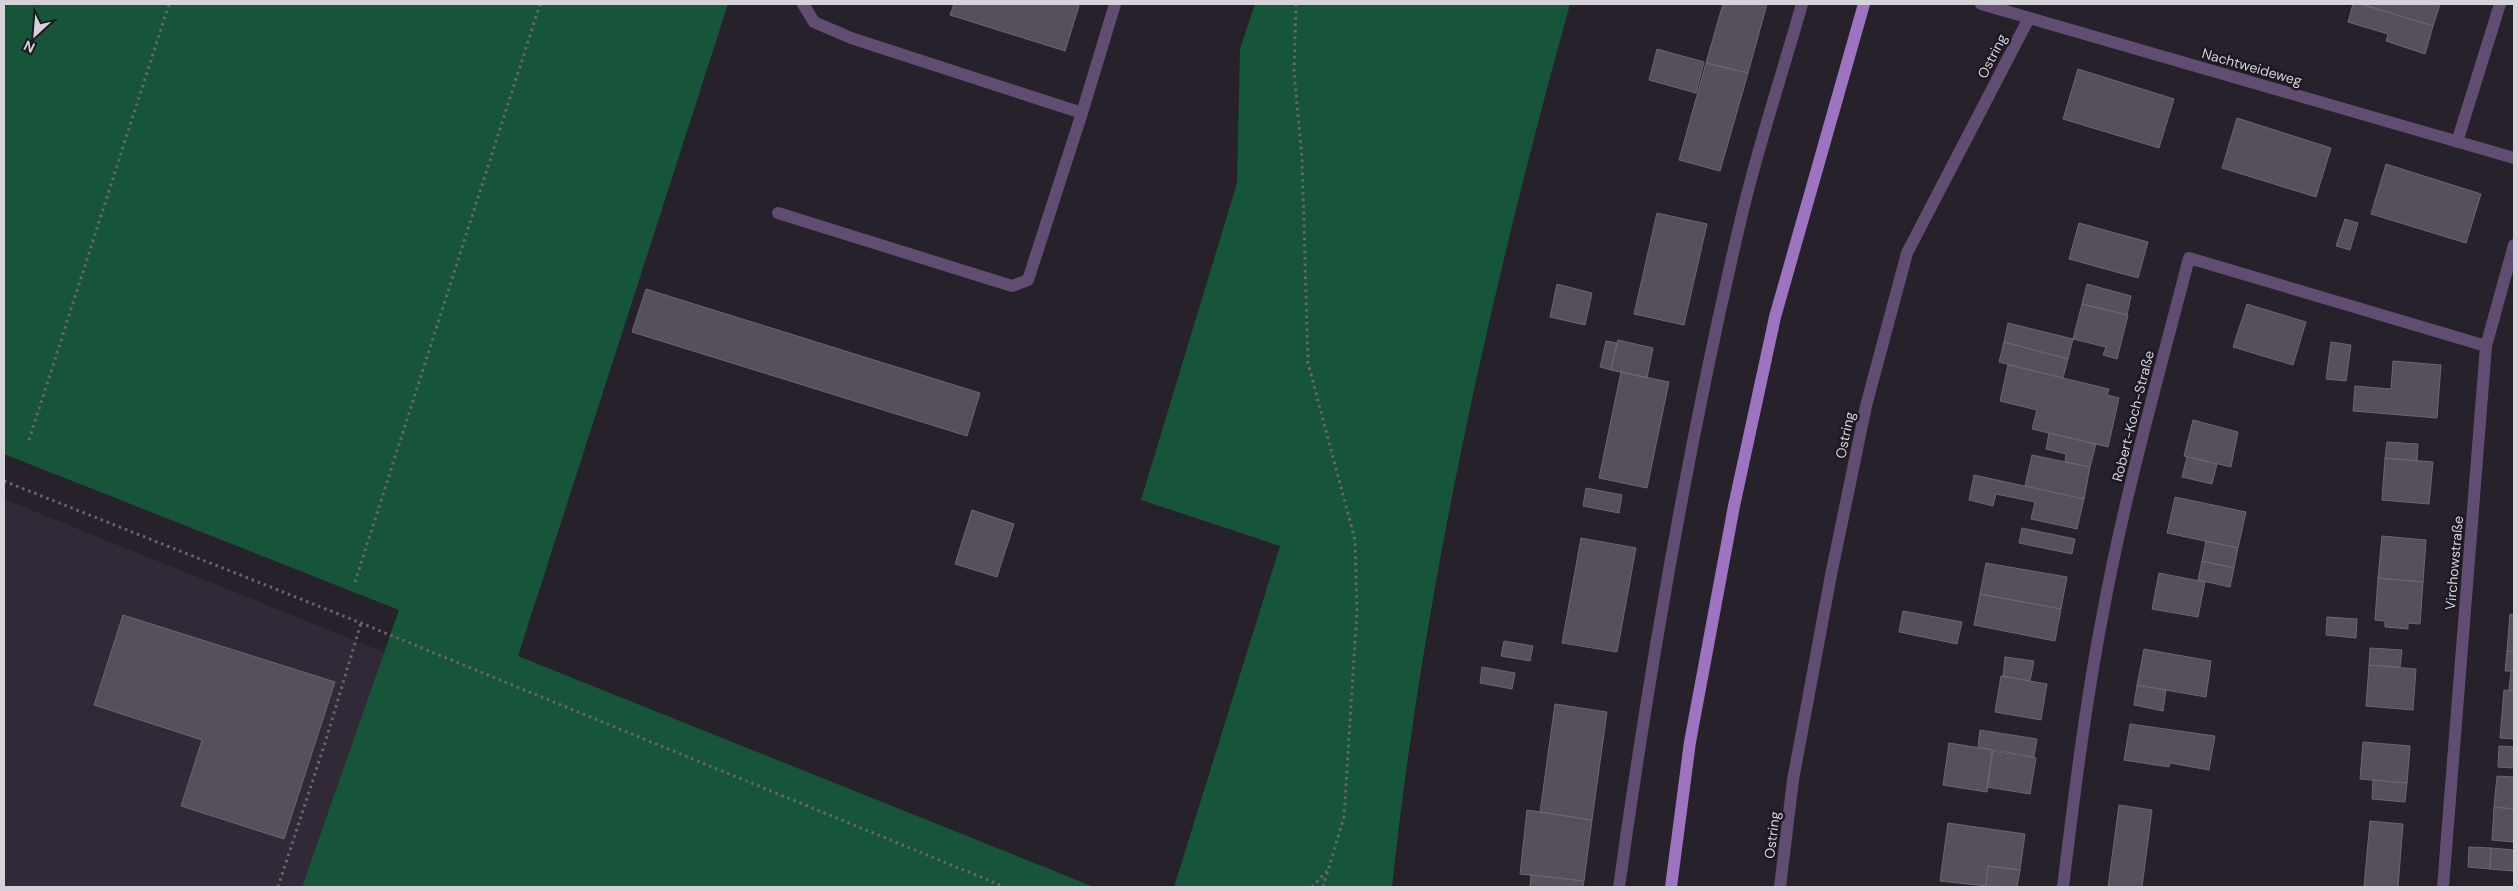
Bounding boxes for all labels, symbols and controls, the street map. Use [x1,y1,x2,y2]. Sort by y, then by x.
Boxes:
north arrow [10,10,60,60]
street label: Ostring [1973,31,2011,81]
text: N [21,36,38,57]
street label: Nachtweideweg [2200,44,2304,90]
street label: Robert-Koch-Straße [2108,349,2158,483]
street label: Ostring [1831,410,1859,460]
street label: Virchowstraße [2441,515,2467,611]
street label: Ostring [1760,810,1784,860]

